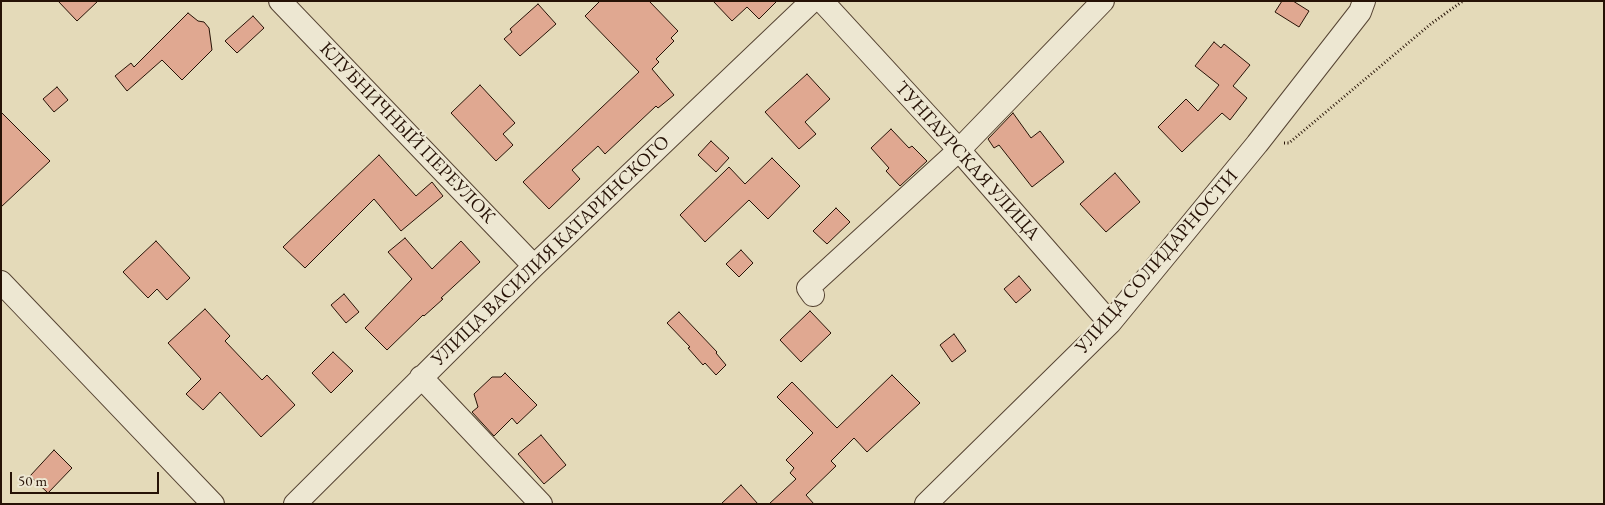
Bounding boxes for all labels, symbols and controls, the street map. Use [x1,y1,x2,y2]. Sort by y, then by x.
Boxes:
street label: КЛУБНИЧНЫЙ ПЕРЕУЛОК [314,38,500,228]
street label: ТУНГАУРСКАЯ УЛИЦА [890,77,1044,245]
street label: УЛИЦА ВАСИЛИЯ КАТАРИНСКОГО [427,131,675,371]
street label: УЛИЦА СОЛИДАРНОСТИ [1071,165,1243,359]
scale bar [12,462,161,494]
text: 50 m [18,471,47,490]

